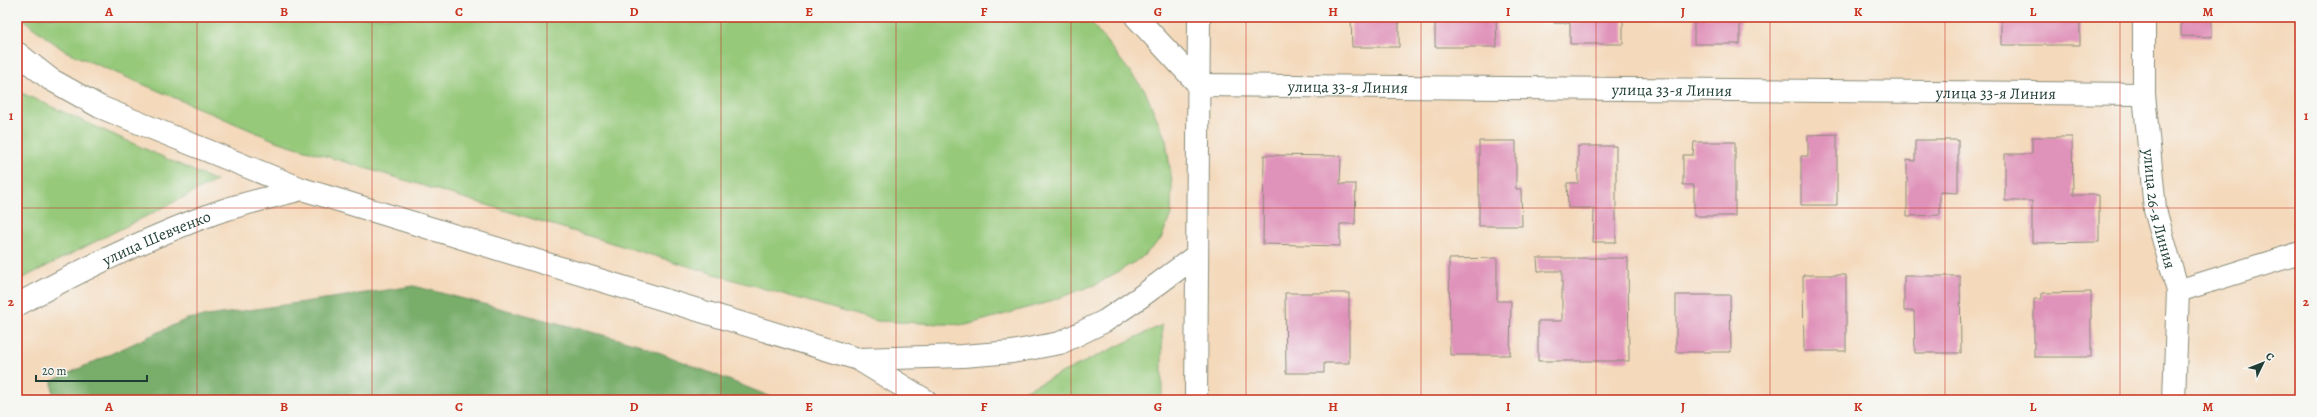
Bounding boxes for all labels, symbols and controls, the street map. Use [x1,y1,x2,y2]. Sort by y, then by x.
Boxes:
text: A [104,3,114,20]
text: B [280,3,288,20]
text: C [455,3,463,20]
text: D [629,3,639,20]
text: E [805,3,813,20]
text: F [981,3,988,20]
text: G [1154,3,1162,20]
text: H [1328,3,1338,20]
text: I [1506,3,1511,20]
text: J [1681,3,1685,20]
text: K [1854,3,1863,20]
text: L [2030,3,2037,20]
text: M [2203,3,2214,20]
street label: улица 33-я Линия [1287,76,1408,99]
street label: улица 33-я Линия [1611,79,1732,102]
street label: улица 33-я Линия [1935,82,2056,105]
text: 1 [9,107,14,124]
text: 1 [2304,107,2309,124]
street label: улица 26-я Линия [2137,147,2181,272]
street label: улица Шевченко [98,206,214,272]
text: 2 [8,293,15,310]
text: 2 [2303,293,2310,310]
north arrow [2243,343,2283,383]
text: С [2262,349,2278,364]
scale bar [36,357,147,383]
text: 20 m [42,363,66,379]
text: A [104,398,114,415]
text: B [280,398,288,415]
text: C [455,398,463,415]
text: D [629,398,639,415]
text: E [805,398,813,415]
text: F [981,398,988,415]
text: G [1154,398,1162,415]
text: H [1328,398,1338,415]
text: I [1506,398,1511,415]
text: J [1681,398,1685,415]
text: K [1854,398,1863,415]
text: L [2030,398,2037,415]
text: M [2203,398,2214,415]

